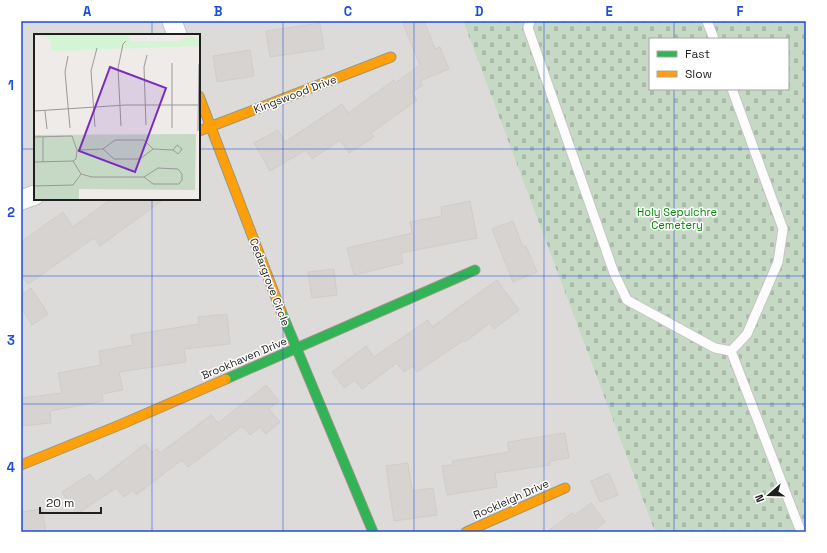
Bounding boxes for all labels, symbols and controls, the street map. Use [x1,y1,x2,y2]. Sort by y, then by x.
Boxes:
text: A [83,3,92,20]
text: B [214,3,223,20]
text: C [344,3,352,20]
text: D [475,3,484,20]
text: E [605,3,613,20]
text: F [737,3,744,20]
inset map [34,34,200,200]
legend [649,38,789,90]
text: Fast [685,46,710,62]
text: Slow [685,66,712,82]
street label: Kingswood Drive [252,72,338,116]
text: 1 [8,77,14,94]
text: 2 [7,204,15,221]
park label: Holy Sepulchre Cemetery [637,205,717,232]
street label: Cedargrove Circle [247,236,293,328]
text: 3 [7,332,15,349]
street label: Brookhaven Drive [199,334,289,382]
text: 4 [7,459,15,476]
north arrow [749,475,789,515]
street label: Rockleigh Drive [471,476,551,522]
scale bar [40,489,101,515]
text: N [752,493,767,504]
text: 20 m [46,495,74,511]

